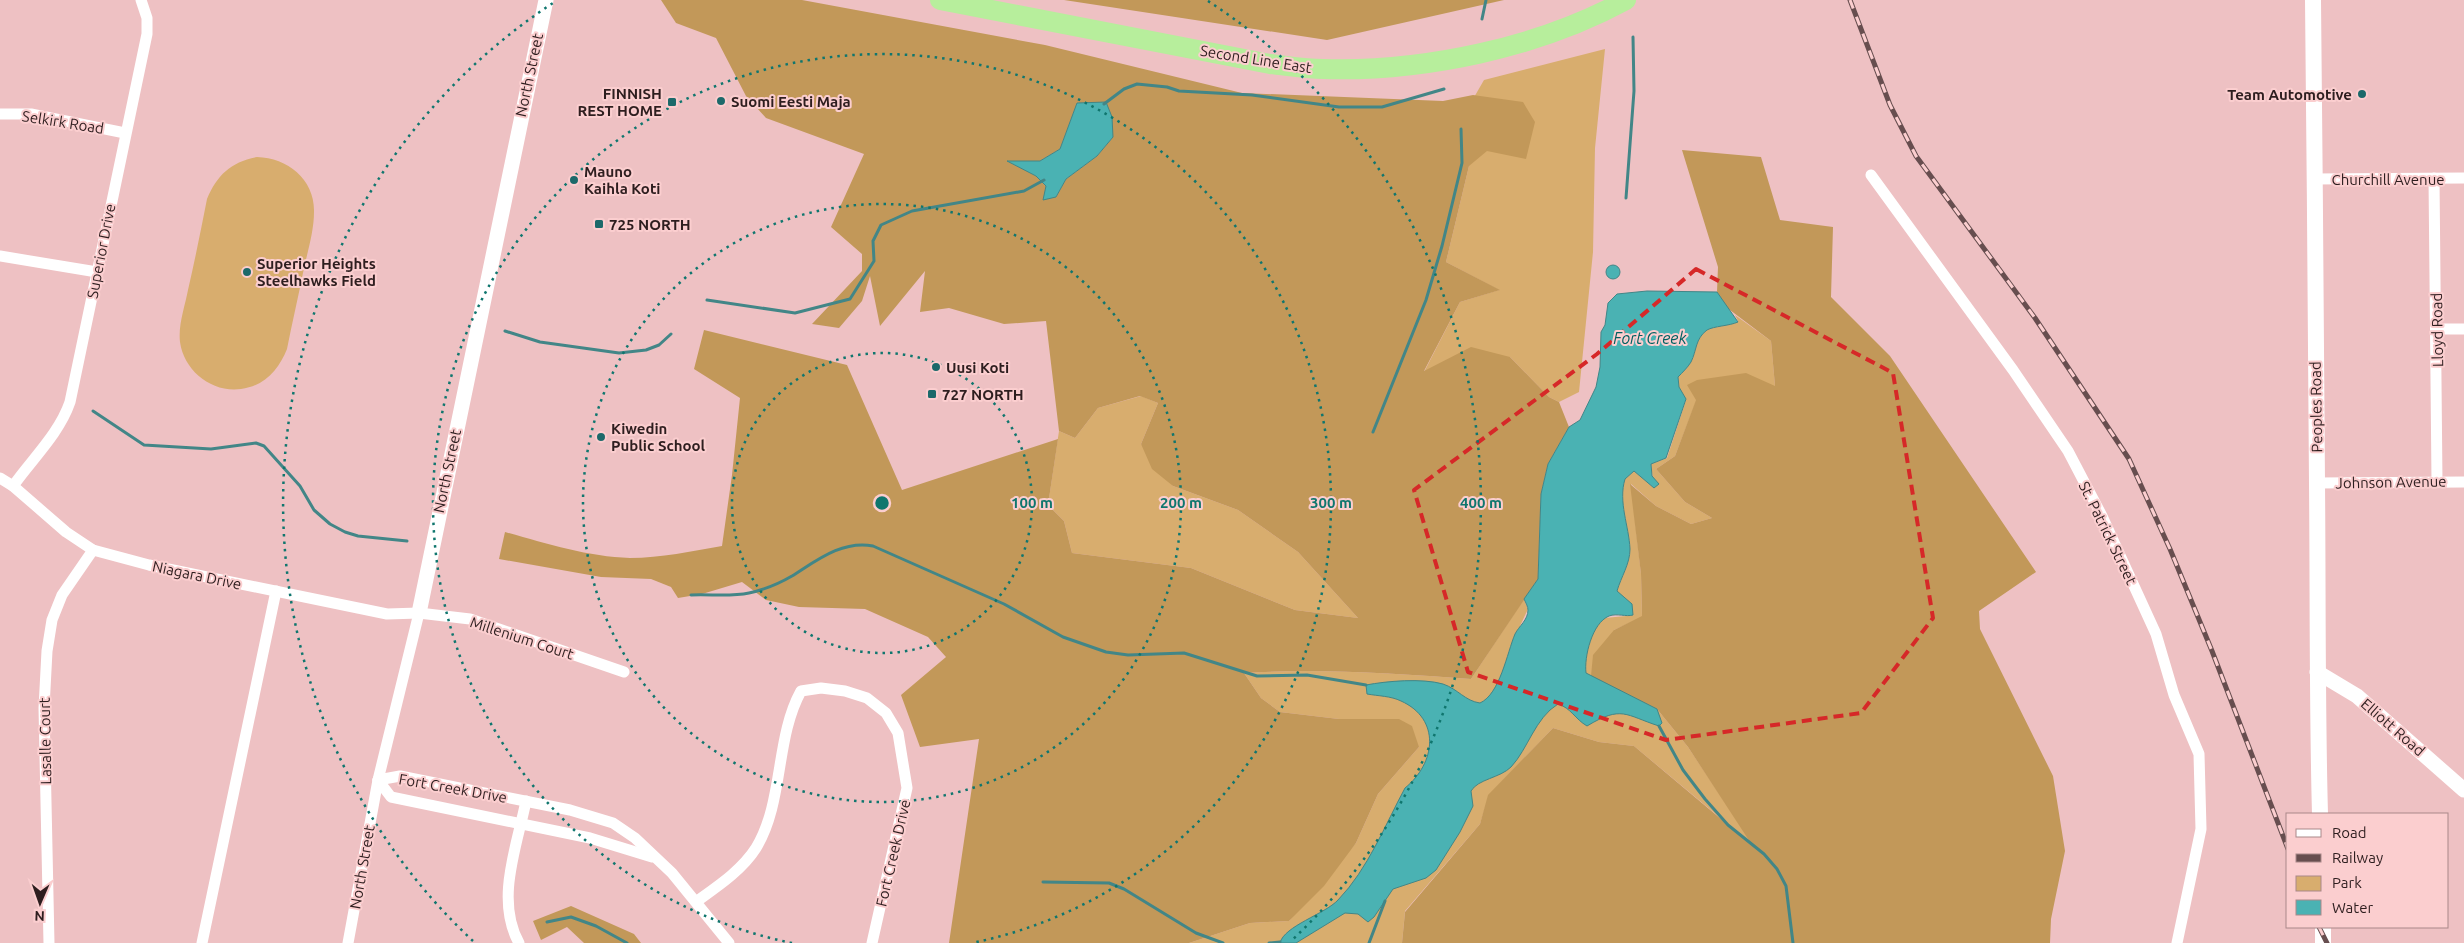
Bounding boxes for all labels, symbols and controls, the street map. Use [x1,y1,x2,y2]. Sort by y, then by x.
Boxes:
street label: North Street [512,32,546,118]
street label: Second Line East [1199,42,1313,76]
place label: FINNISH REST HOME [577,85,662,119]
place label: Team Automotive [2227,86,2352,103]
marker: Team Automotive [2356,88,2368,100]
place label: Suomi Eesti Maja [731,93,851,110]
marker: Suomi Eesti Maja [715,95,727,107]
marker: FINNISH REST HOME [666,96,678,108]
street label: Selkirk Road [21,107,105,137]
place label: Mauno Kaihla Koti [584,163,661,197]
street label: Churchill Avenue [2331,171,2445,188]
marker: Mauno Kaihla Koti [568,174,580,186]
street label: Superior Drive [83,202,119,300]
place label: 725 NORTH [609,216,691,233]
marker: 725 NORTH [593,218,605,230]
place label: Superior Heights Steelhawks Field [257,255,376,289]
marker: Superior Heights Steelhawks Field [241,266,253,278]
street label: Lloyd Road [2428,293,2446,367]
water label: Fort Creek [1613,329,1687,347]
place label: Uusi Koti [946,359,1009,376]
marker: Uusi Koti [930,361,942,373]
street label: Peoples Road [2307,361,2325,453]
place label: 727 NORTH [942,386,1024,403]
marker: 727 NORTH [926,388,938,400]
place label: Kiwedin Public School [611,420,706,454]
street label: North Street [430,428,464,514]
marker: Kiwedin Public School [595,431,607,443]
street label: Johnson Avenue [2335,473,2447,491]
street label: St. Patrick Street [2076,479,2140,587]
centre of rings [873,494,891,512]
text: 100 m [1011,494,1053,511]
text: 200 m [1160,494,1202,511]
text: 300 m [1310,494,1352,511]
text: 400 m [1460,494,1502,511]
street label: Niagara Drive [151,557,243,593]
street label: Millenium Court [468,613,576,663]
street label: Elliott Road [2358,695,2428,759]
street label: Lasalle Court [36,697,54,785]
street label: Fort Creek Drive [398,770,508,806]
street label: Fort Creek Drive [872,798,914,908]
legend [2286,813,2449,928]
street label: North Street [346,824,378,910]
text: Road [2332,824,2367,841]
text: Railway [2332,849,2383,866]
text: Park [2332,874,2362,891]
north arrow [15,878,65,928]
text: Water [2332,899,2373,916]
text: N [34,908,45,924]

